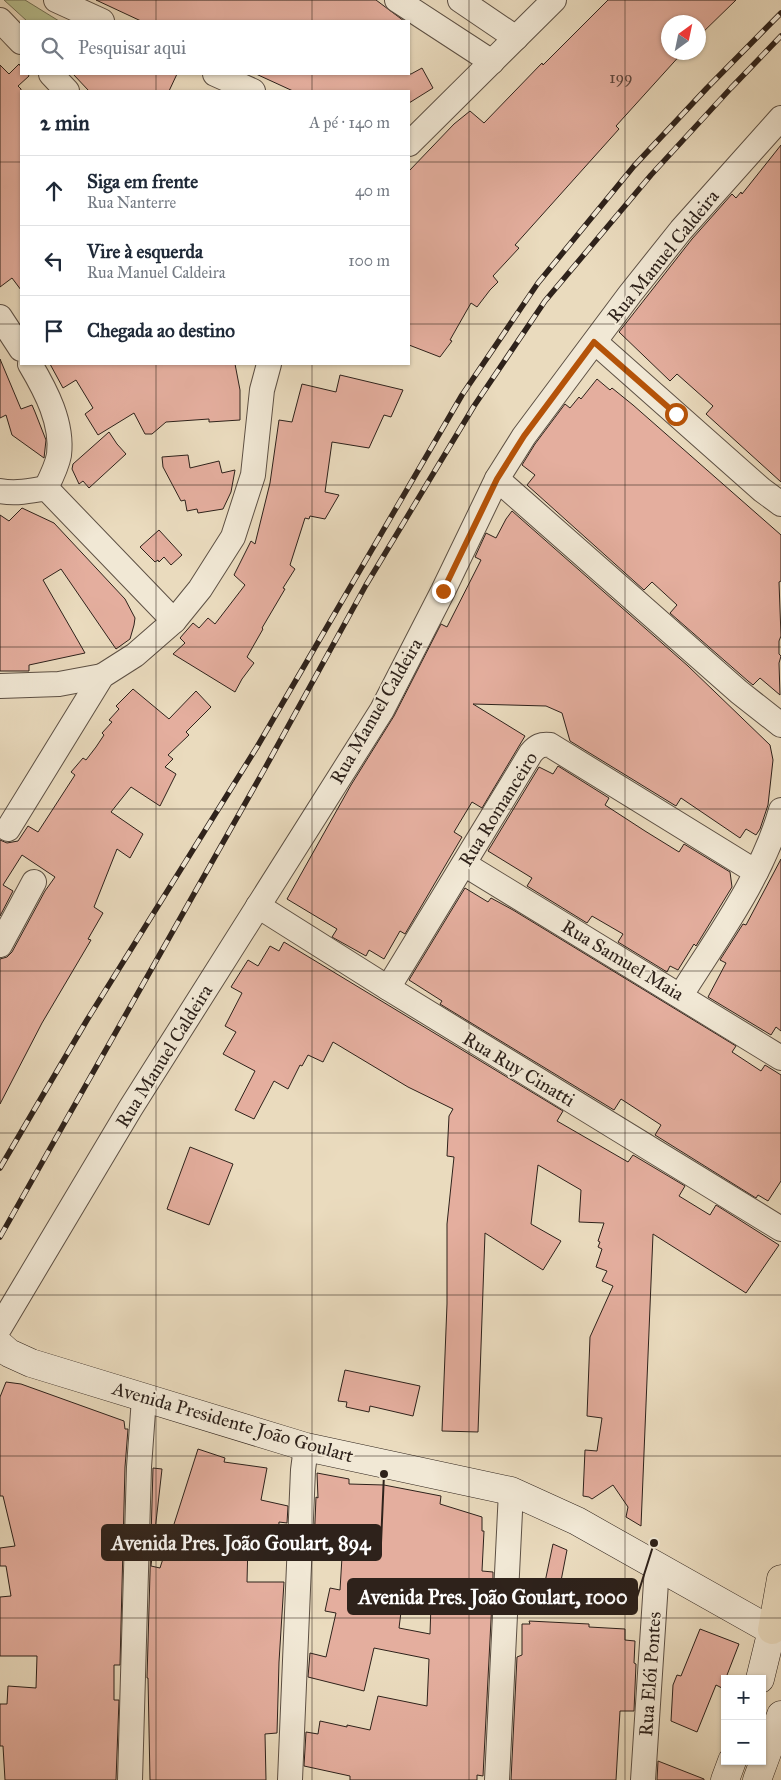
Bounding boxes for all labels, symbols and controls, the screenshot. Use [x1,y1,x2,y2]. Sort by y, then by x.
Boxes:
north arrow [661,15,706,60]
search box [20,20,410,75]
icon: search [38,34,66,62]
text: Pesquisar aqui [78,36,186,59]
house number: 199 [609,68,633,87]
text: 2 min [40,110,90,136]
text: A pé · 140 m [309,113,390,132]
text: Siga em frente [87,170,198,193]
icon: ahead [40,177,68,205]
text: 40 m [355,181,390,200]
street label: Rua Manuel Caldeira [602,184,724,327]
text: Rua Nanterre [87,193,176,212]
text: Vire à esquerda [87,240,203,263]
icon: left [40,247,68,275]
text: 100 m [348,251,390,270]
text: Rua Manuel Caldeira [87,263,225,282]
icon: arrive [40,317,68,345]
text: Chegada ao destino [87,319,235,342]
route start [665,403,688,426]
route end [432,580,455,603]
street label: Rua Manuel Caldeira [325,633,428,788]
street label: Rua Romanceiro [454,747,542,870]
street label: Rua Samuel Maia [558,915,689,1006]
street label: Rua Manuel Caldeira [111,979,218,1132]
street label: Rua Ruy Cinatti [459,1026,579,1112]
street label: Avenida Presidente João Goulart [109,1376,356,1468]
callout: Avenida Pres. João Goulart, 894 [102,1525,381,1560]
text: Avenida Pres. João Goulart, 894 [109,1531,371,1557]
callout: Avenida Pres. João Goulart, 1000 [348,1579,637,1614]
text: Avenida Pres. João Goulart, 1000 [356,1585,628,1611]
street label: Rua Elói Pontes [634,1611,666,1737]
map controls [721,1675,766,1765]
button: + [721,1675,766,1720]
button: − [721,1720,766,1765]

